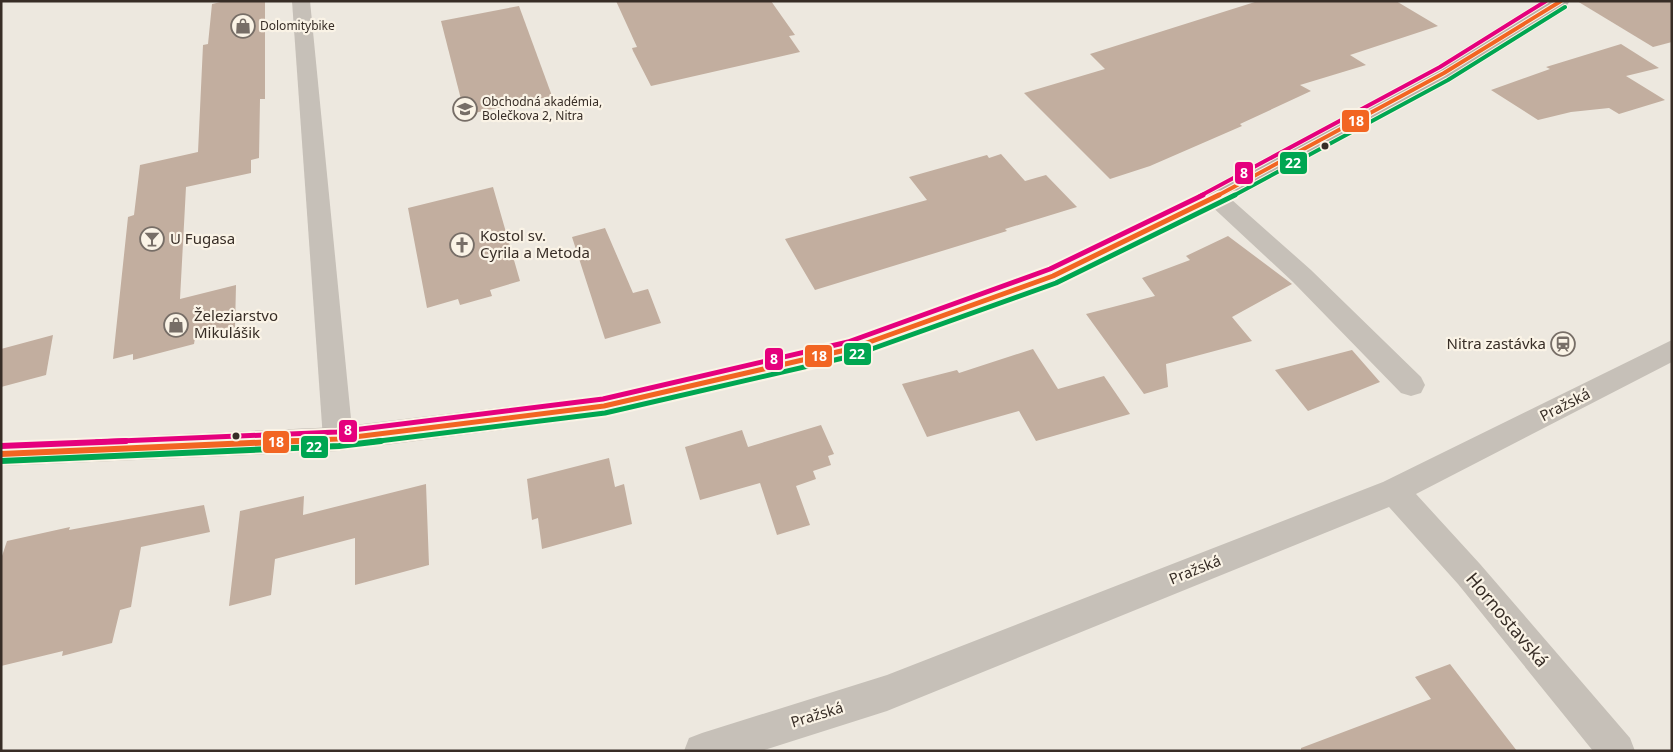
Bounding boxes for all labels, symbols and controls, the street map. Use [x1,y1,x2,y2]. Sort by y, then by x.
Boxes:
shop icon: Dolomitybike [230,13,256,39]
place label: Dolomitybike [260,17,335,34]
place label: Obchodná akadémia, Bolečkova 2, Nitra [482,93,602,124]
school or university icon: Obchodná akadémia, Bolečkova 2, Nitra [452,96,478,122]
line badge: 18 [1341,109,1370,133]
text: 18 [1348,111,1364,130]
unlabelled marker [1320,141,1330,151]
line badge: 22 [1279,151,1308,175]
text: 22 [1285,153,1301,172]
line badge: 8 [1234,161,1254,185]
text: 8 [1240,163,1248,182]
place label: Kostol sv. Cyrila a Metoda [480,225,590,262]
bar icon: U Fugasa [139,226,165,252]
place label: U Fugasa [170,228,235,248]
church icon: Kostol sv. Cyrila a Metoda [449,232,475,258]
place label: Železiarstvo Mikulášik [194,305,278,342]
shop icon: Železiarstvo Mikulášik [163,312,189,338]
station icon: Nitra zastávka [1550,331,1576,357]
place label: Nitra zastávka [1447,333,1546,353]
line badge: 22 [843,342,872,366]
line badge: 18 [804,344,833,368]
text: 22 [849,344,865,363]
text: 18 [811,346,827,365]
line badge: 8 [764,347,784,371]
text: 8 [770,349,778,368]
street label: Pražská [1536,383,1593,425]
line badge: 8 [338,419,358,443]
text: 8 [344,420,352,439]
line badge: 18 [262,430,290,454]
unlabelled marker [231,431,241,441]
text: 18 [268,432,284,451]
line badge: 22 [300,435,329,459]
text: 22 [306,437,322,456]
street label: Pražská [1166,550,1223,588]
street label: Hornostavská [1461,567,1554,672]
street label: Pražská [788,697,845,732]

